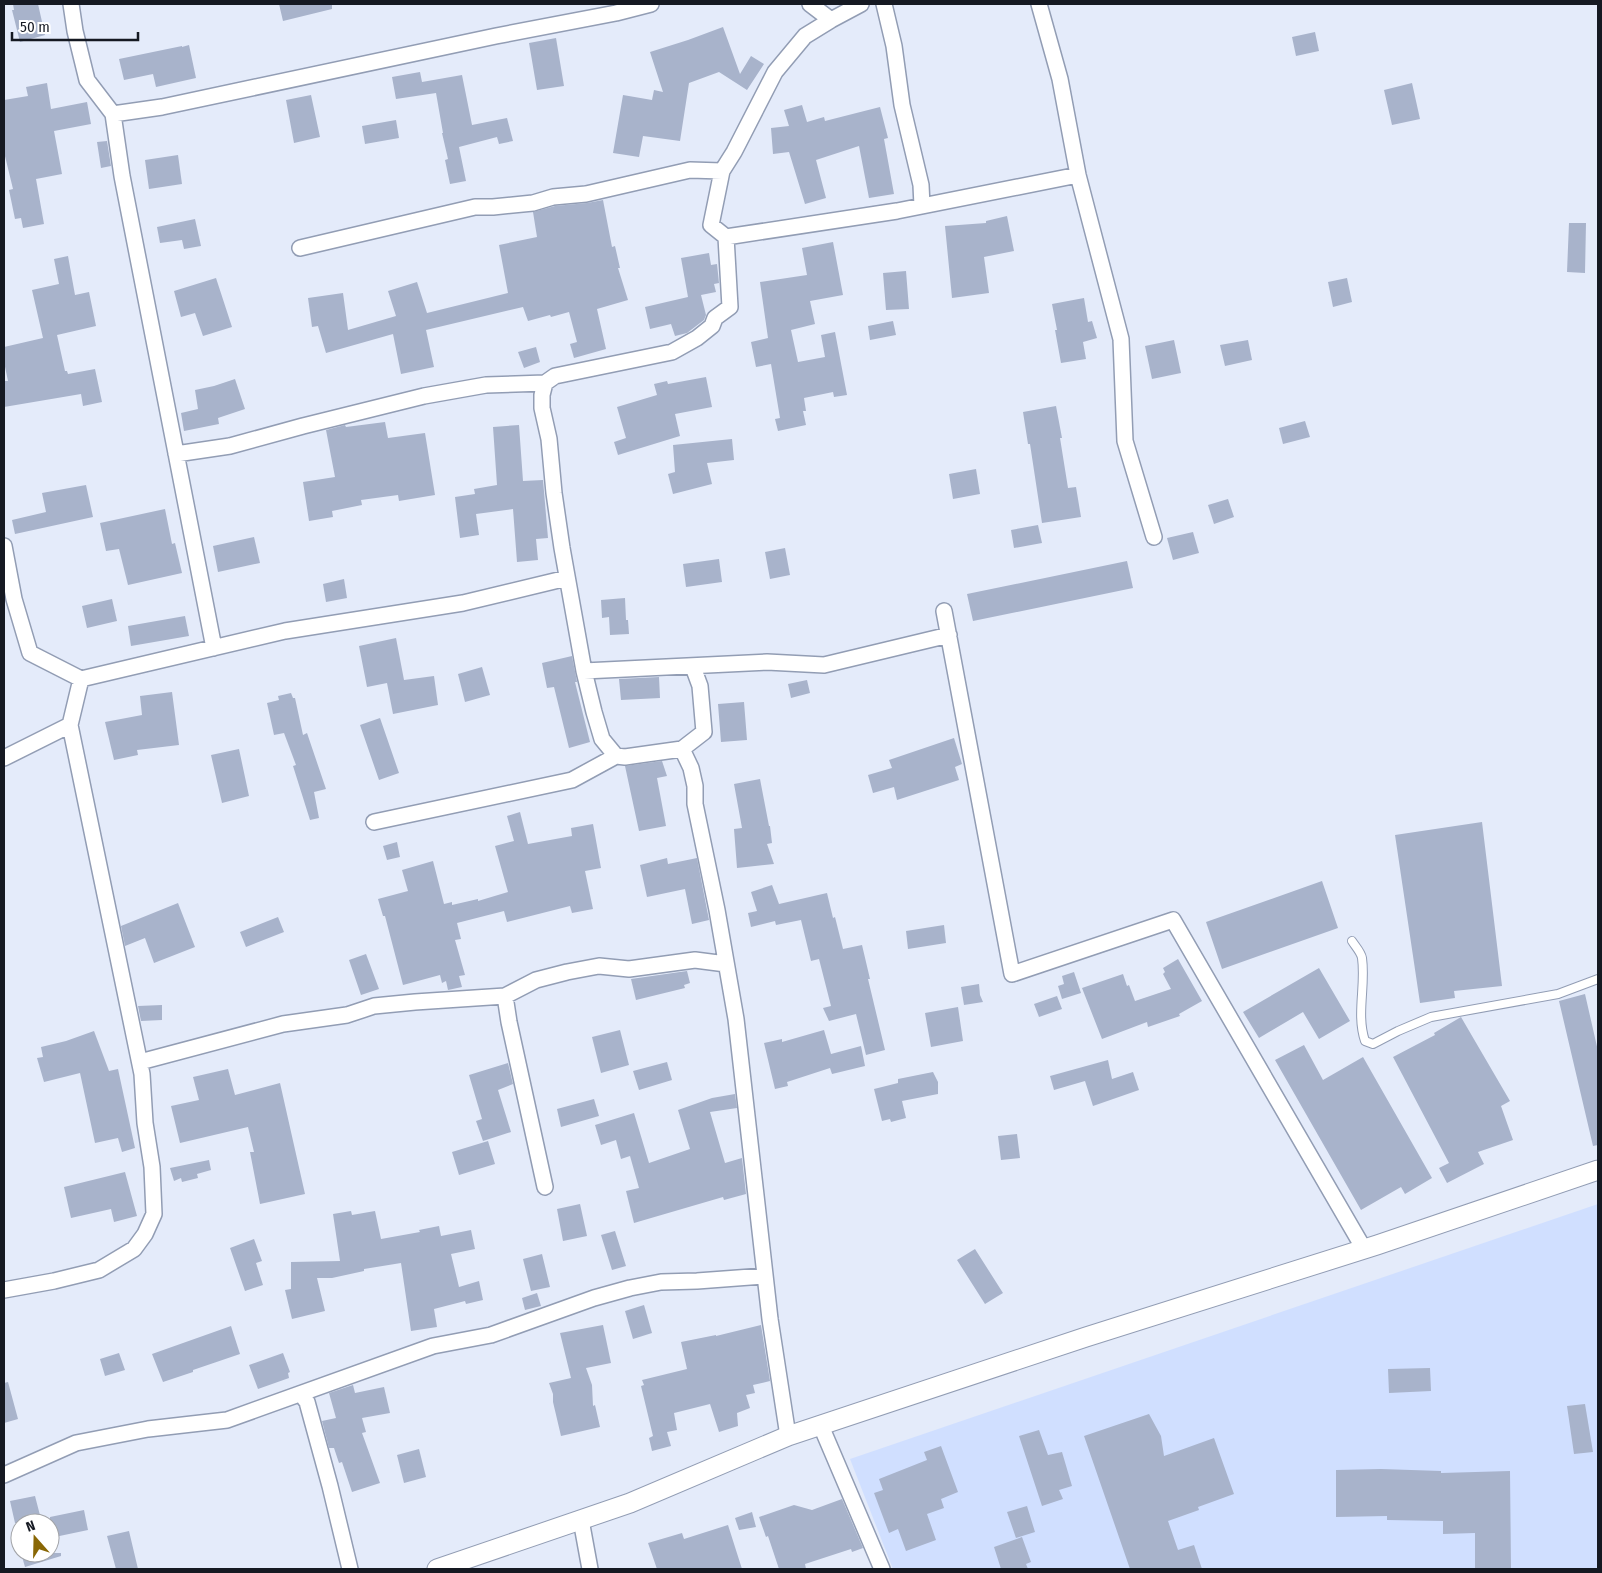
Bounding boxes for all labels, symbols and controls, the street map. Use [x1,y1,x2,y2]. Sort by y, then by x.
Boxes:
scale bar [12,10,139,42]
text: 50 m [20,18,50,36]
north arrow [10,1513,60,1563]
text: N [24,1517,38,1536]

